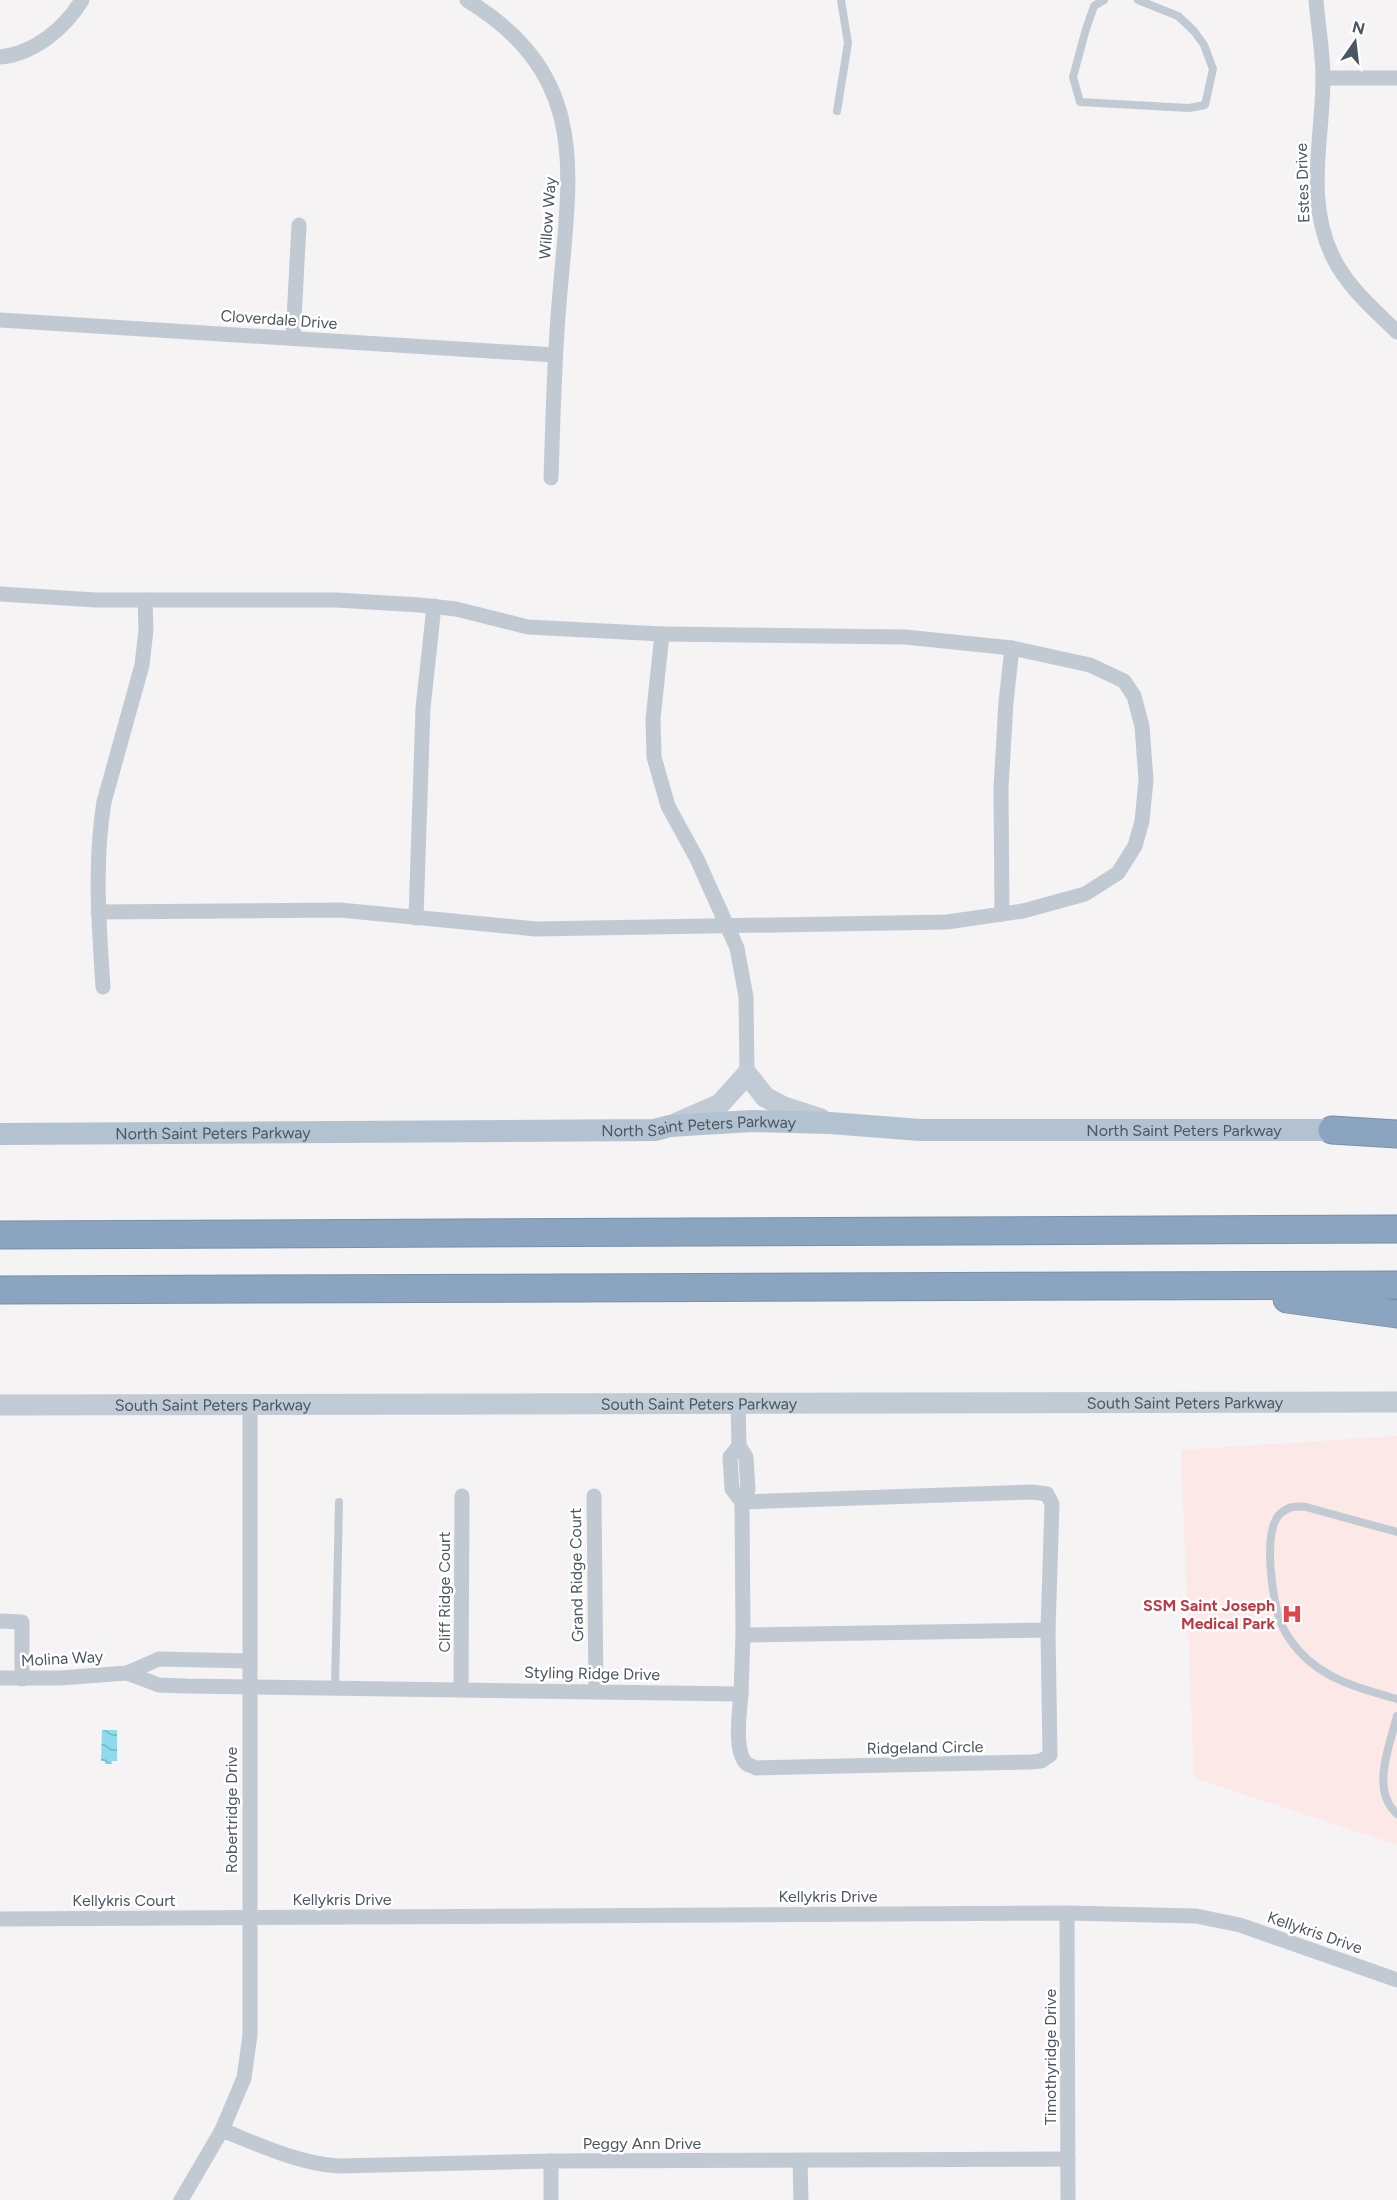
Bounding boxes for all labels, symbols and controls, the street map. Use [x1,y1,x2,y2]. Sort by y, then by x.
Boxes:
north arrow [1325,12,1385,72]
text: N [1350,17,1367,39]
street label: Estes Drive [1292,142,1313,223]
street label: Willow Way [535,175,560,260]
street label: Cloverdale Drive [220,306,338,333]
street label: North Saint Peters Parkway [601,1112,797,1140]
street label: North Saint Peters Parkway [1086,1121,1282,1140]
street label: North Saint Peters Parkway [115,1123,311,1143]
street label: South Saint Peters Parkway [1087,1393,1284,1413]
street label: South Saint Peters Parkway [601,1394,798,1414]
street label: South Saint Peters Parkway [115,1395,312,1415]
street label: Grand Ridge Court [566,1508,587,1642]
street label: Cliff Ridge Court [435,1532,454,1652]
place label: SSM Saint Joseph Medical Park [1143,1596,1275,1633]
hospital icon: SSM Saint Joseph Medical Park [1280,1602,1304,1626]
street label: Molina Way [20,1647,104,1670]
street label: Styling Ridge Drive [524,1663,660,1684]
street label: Ridgeland Circle [866,1737,984,1758]
street label: Robertridge Drive [222,1747,241,1873]
street label: Kellykris Drive [778,1887,878,1906]
street label: Kellykris Drive [292,1890,392,1909]
street label: Kellykris Court [72,1891,176,1910]
street label: Kellykris Drive [1265,1907,1365,1958]
street label: Timothyridge Drive [1041,1989,1060,2125]
street label: Peggy Ann Drive [583,2134,702,2153]

